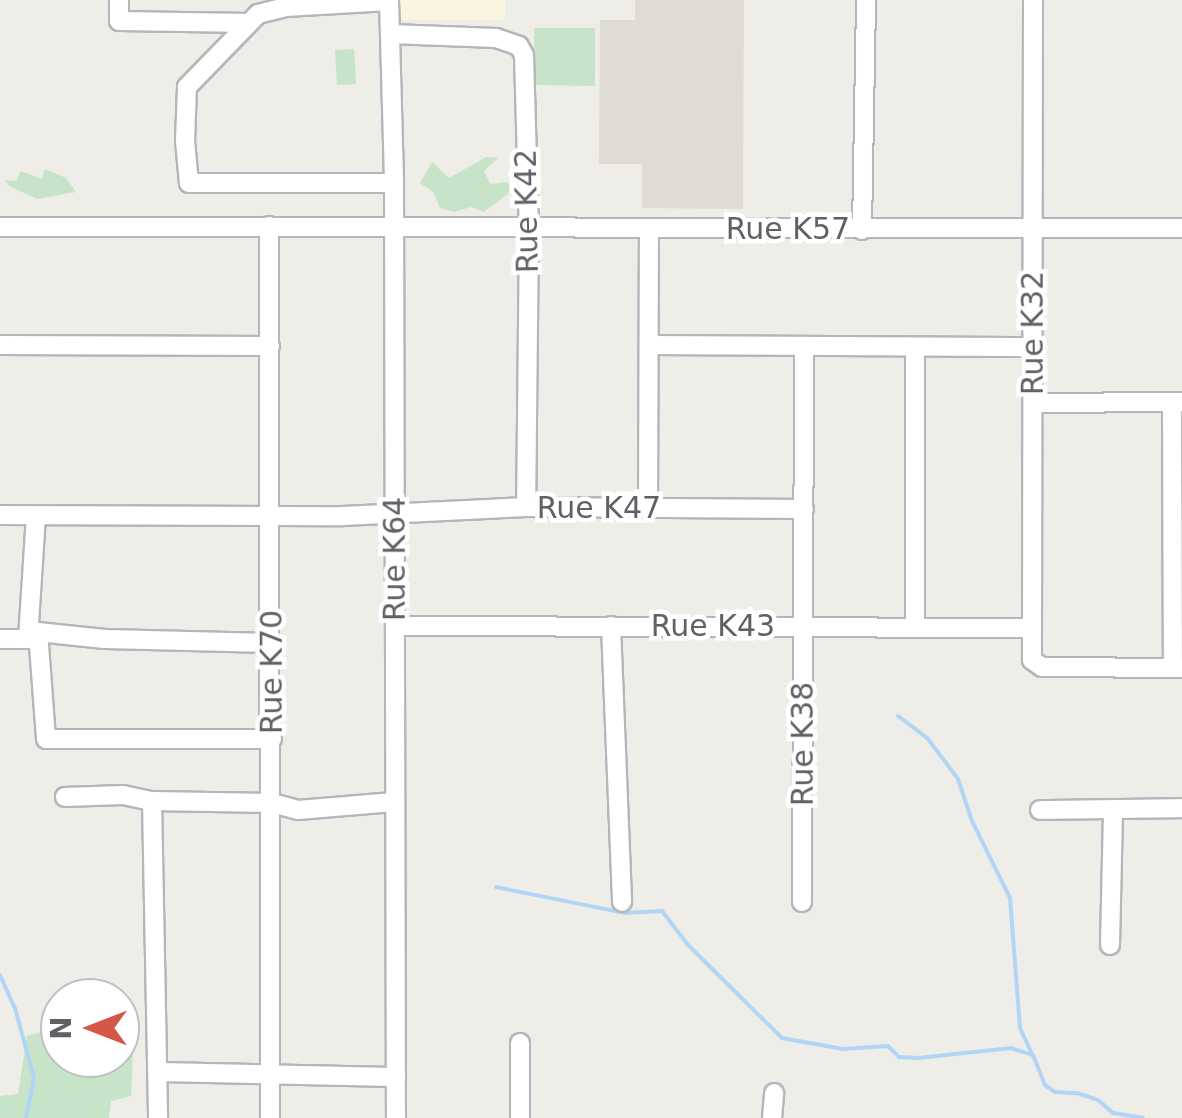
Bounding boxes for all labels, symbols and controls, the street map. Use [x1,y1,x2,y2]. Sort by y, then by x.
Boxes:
street label: Rue K42 [508,149,546,273]
street label: Rue K57 [726,211,850,247]
street label: Rue K32 [1015,271,1051,395]
street label: Rue K47 [537,490,661,526]
street label: Rue K64 [377,497,413,621]
street label: Rue K43 [651,608,775,644]
street label: Rue K70 [254,610,290,734]
street label: Rue K38 [785,682,821,806]
north arrow [40,978,140,1078]
text: N [45,1016,78,1040]

